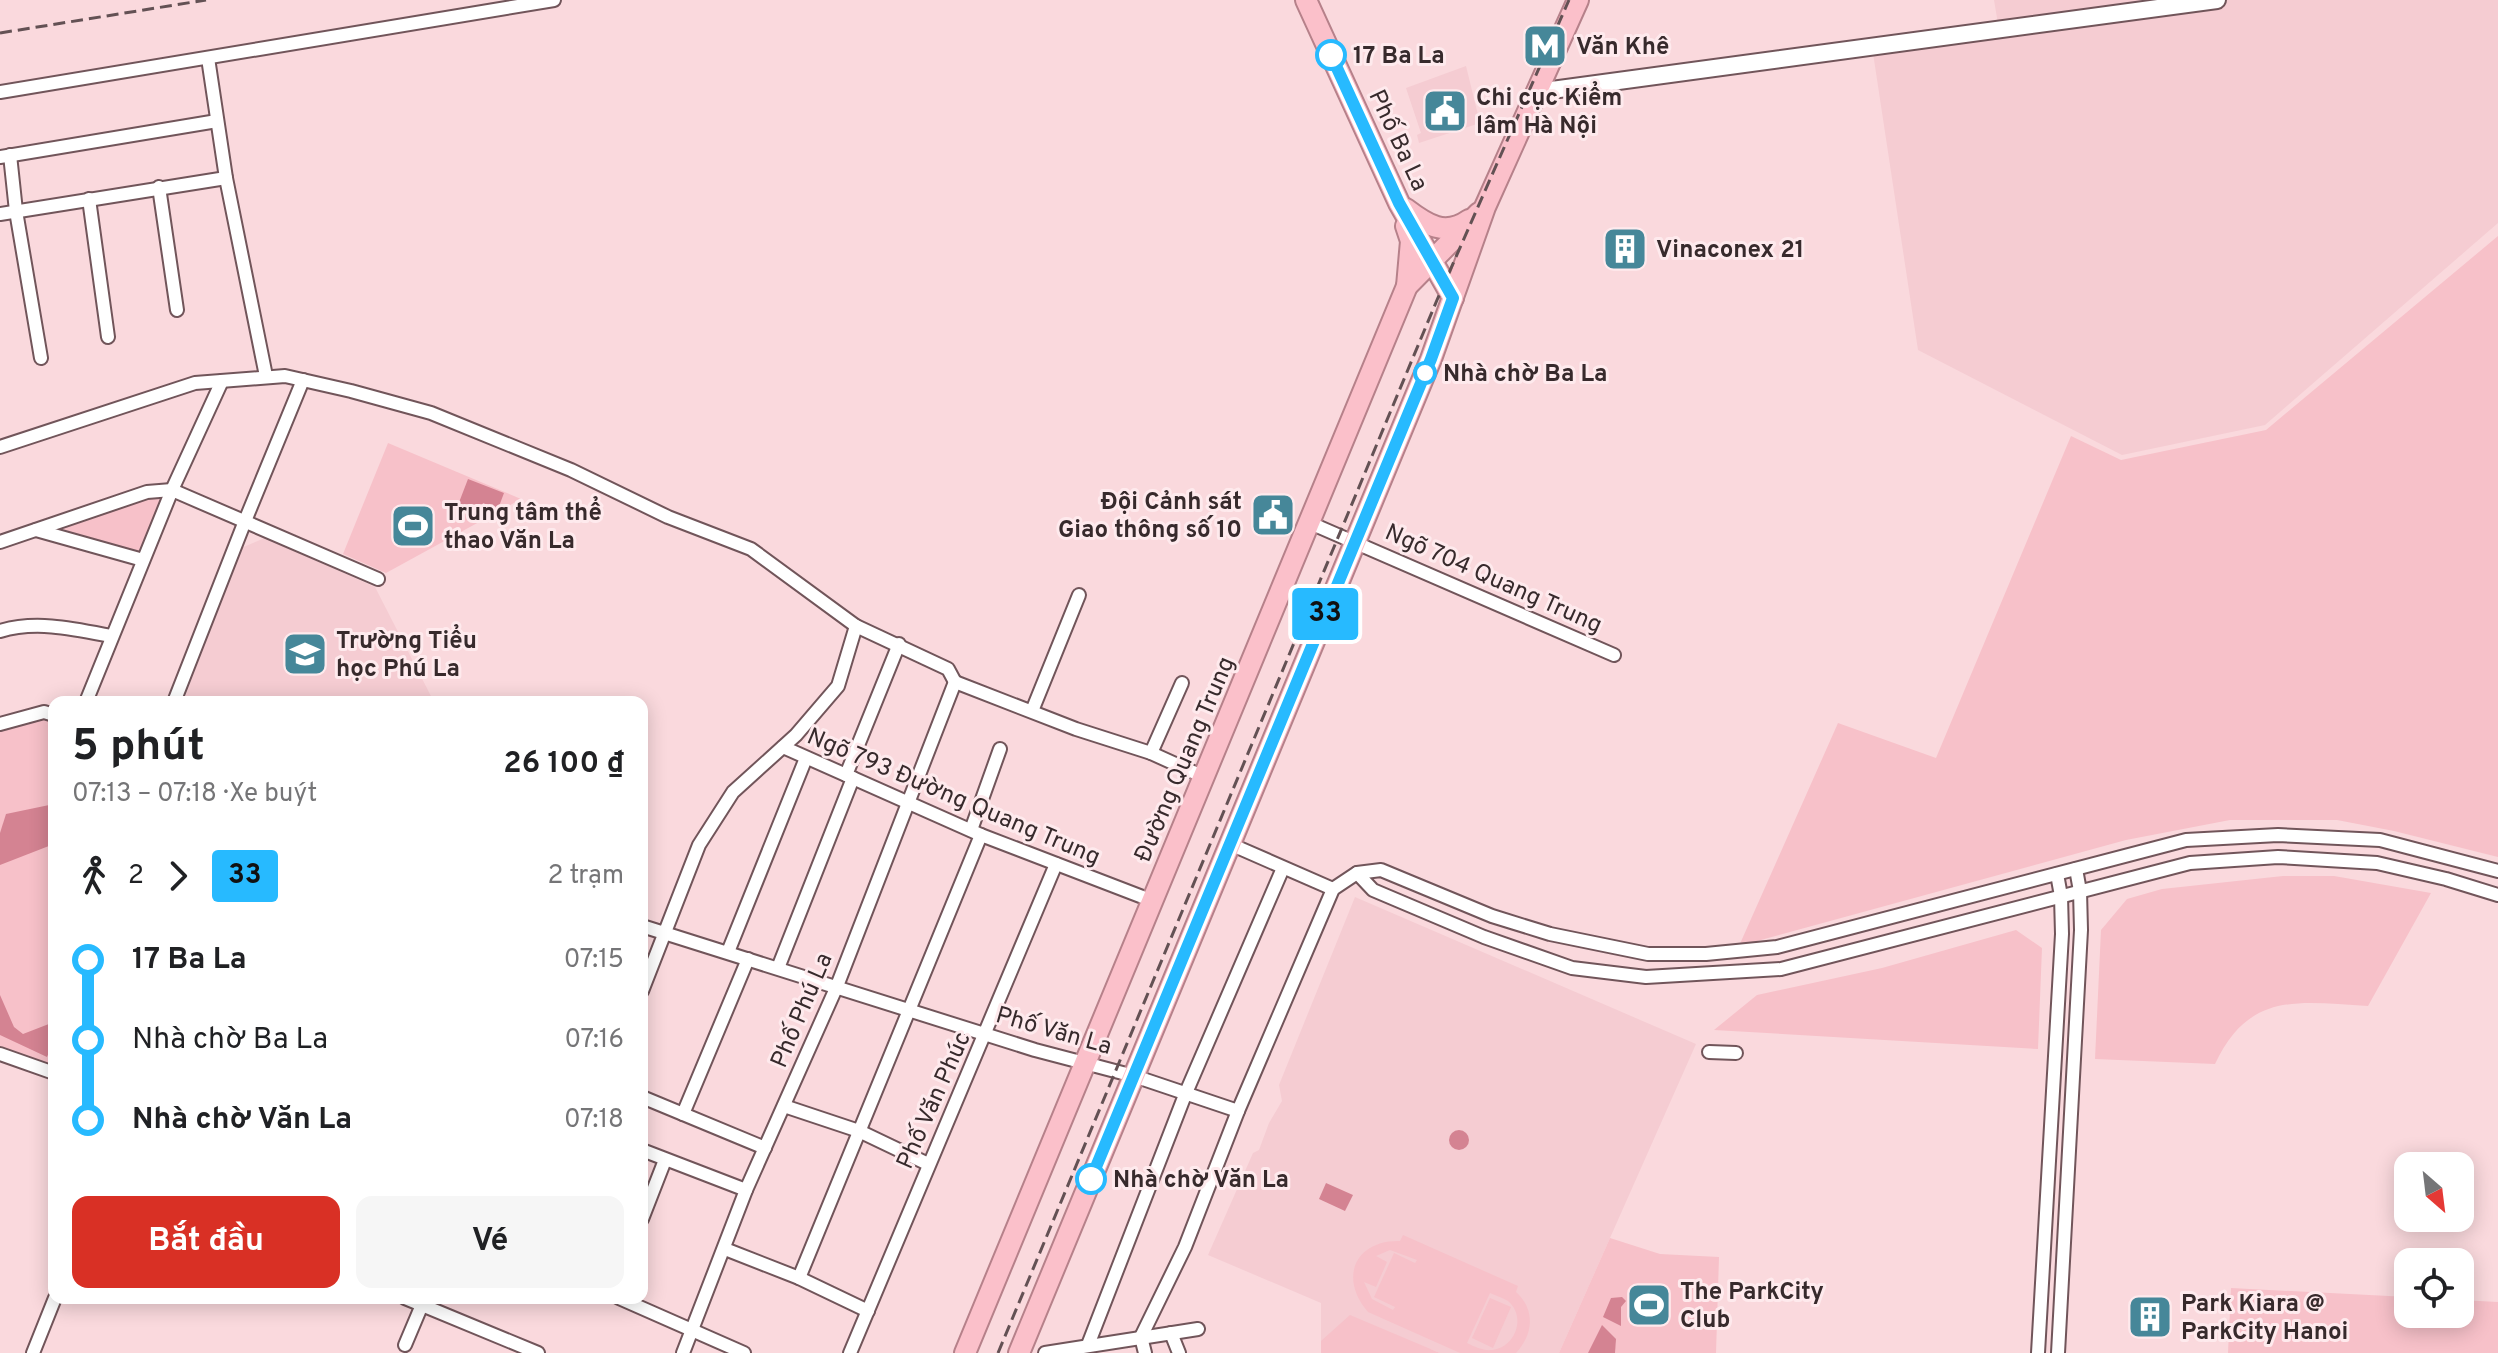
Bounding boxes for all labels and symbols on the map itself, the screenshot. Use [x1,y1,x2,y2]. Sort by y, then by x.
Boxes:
metro station icon: Văn Khê [1521,22,1569,70]
place label: Văn Khê [1576,33,1670,63]
marker: 17 Ba La [1316,40,1346,70]
place label: 17 Ba La [1353,42,1445,72]
place label: Chi cục Kiểm lâm Hà Nội [1476,81,1622,142]
street label: Phố Ba La [1361,85,1435,196]
public building icon: Chi cục Kiểm lâm Hà Nội [1421,87,1469,135]
building icon: Vinaconex 21 [1601,225,1649,273]
place label: Vinaconex 21 [1656,236,1804,266]
place label: Nhà chờ Ba La [1443,360,1607,390]
marker: Nhà chờ Ba La [1414,362,1436,384]
place label: Đội Cảnh sát Giao thông số 10 [1058,488,1242,546]
public building icon: Đội Cảnh sát Giao thông số 10 [1249,491,1297,539]
place label: Trung tâm thể thao Văn La [444,496,602,557]
sports icon: Trung tâm thể thao Văn La [389,502,437,550]
street label: Ngõ 704 Quang Trung [1380,518,1606,641]
line badge: 33 [1289,588,1361,640]
place label: Trường Tiểu học Phú La [336,624,477,685]
school or university icon: Trường Tiểu học Phú La [281,630,329,678]
street label: Đường Quang Trung [1129,653,1243,867]
street label: Ngõ 793 Đường Quang Trung [802,722,1104,873]
street label: Phố Phú La [764,948,840,1073]
street label: Phố Văn La [992,1000,1115,1063]
street label: Phố Văn Phúc [890,1027,978,1174]
north arrow [2394,1152,2474,1232]
marker: Nhà chờ Văn La [1076,1164,1106,1194]
place label: Nhà chờ Văn La [1113,1166,1289,1196]
place label: The ParkCity Club [1680,1278,1824,1336]
sports icon: The ParkCity Club [1625,1281,1673,1329]
place label: Park Kiara @ ParkCity Hanoi [2181,1290,2348,1348]
building icon: Park Kiara @ ParkCity Hanoi [2126,1293,2174,1341]

